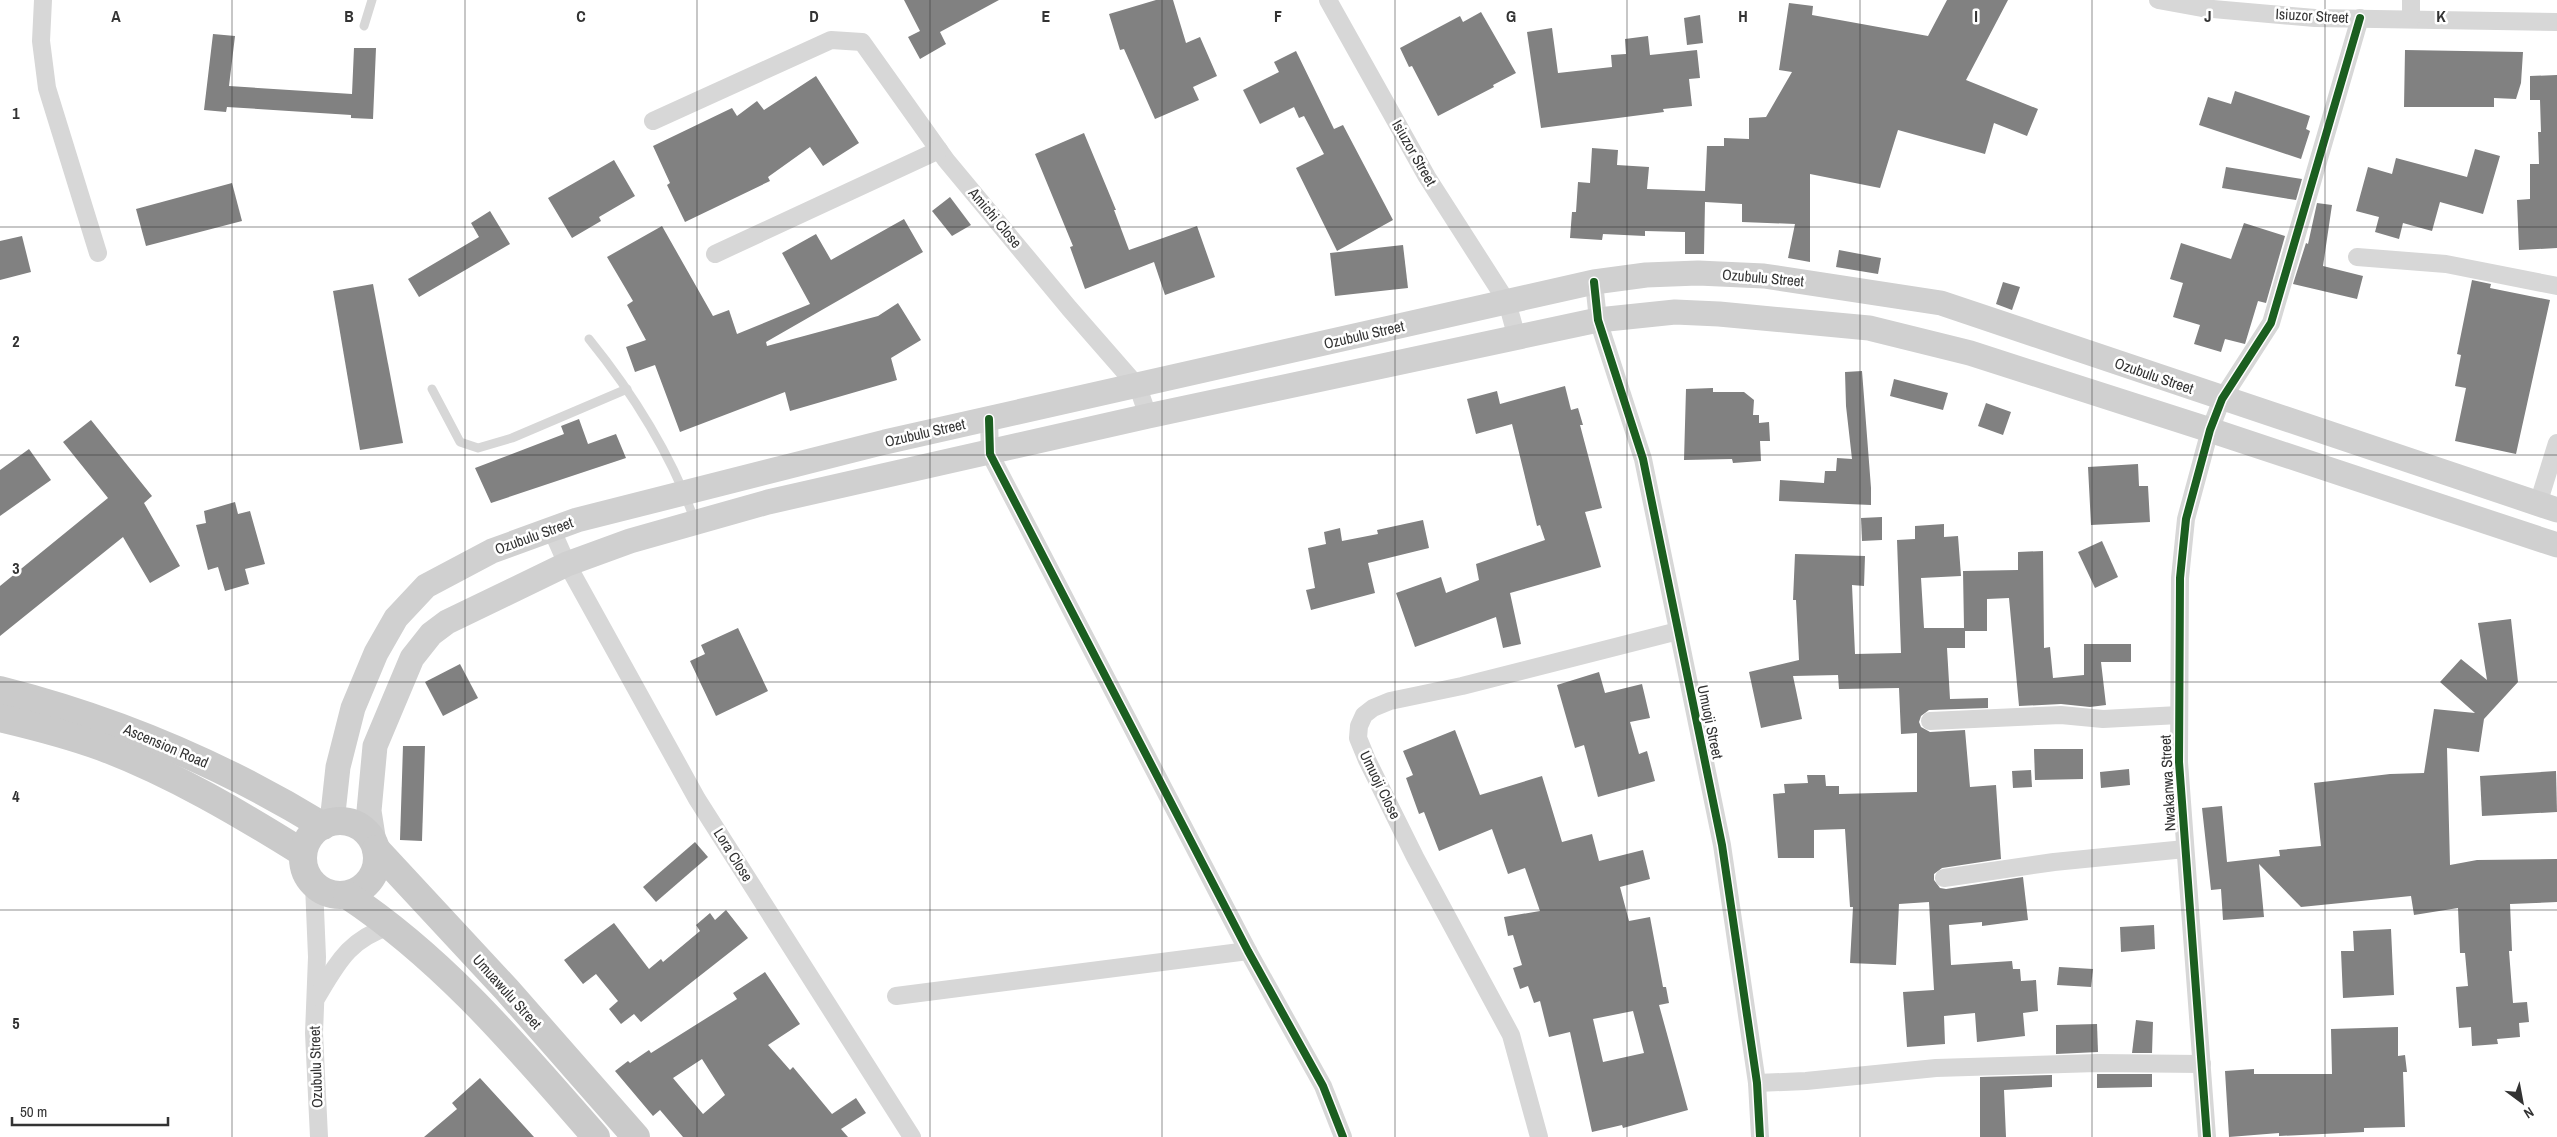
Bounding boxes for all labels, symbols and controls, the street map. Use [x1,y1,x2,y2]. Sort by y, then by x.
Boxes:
street label: Isiuzor Street [2275,3,2350,28]
text: A [111,5,121,27]
text: B [344,5,354,27]
text: C [576,5,586,27]
text: D [809,5,819,27]
text: E [1042,5,1051,27]
text: F [1274,5,1282,27]
text: G [1506,5,1516,27]
text: H [1738,5,1748,27]
text: I [1974,5,1978,27]
text: J [2204,5,2212,27]
text: K [2436,5,2446,27]
text: 1 [12,102,20,124]
street label: Isiuzor Street [1387,116,1442,190]
street label: Amichi Close [963,182,1027,253]
street label: Ozubulu Street [1721,263,1805,292]
street label: Ozubulu Street [1322,315,1407,354]
text: 2 [12,330,20,352]
street label: Ozubulu Street [2112,352,2197,399]
street label: Ozubulu Street [883,413,968,452]
street label: Ozubulu Street [492,511,577,559]
text: 3 [12,557,20,579]
street label: Umuoji Street [1692,683,1729,761]
street label: Ascension Road [120,718,212,773]
street label: Nwakanwa Street [2154,734,2181,832]
street label: Umuoji Close [1355,747,1406,823]
text: 4 [12,785,20,807]
street label: Lora Close [709,824,758,886]
street label: Umuawulu Street [468,950,547,1034]
text: 5 [12,1012,20,1034]
street label: Ozubulu Street [304,1025,327,1108]
north arrow [2497,1077,2547,1127]
scale bar [12,1094,169,1126]
text: 50 m [20,1101,47,1122]
text: N [2521,1103,2537,1123]

